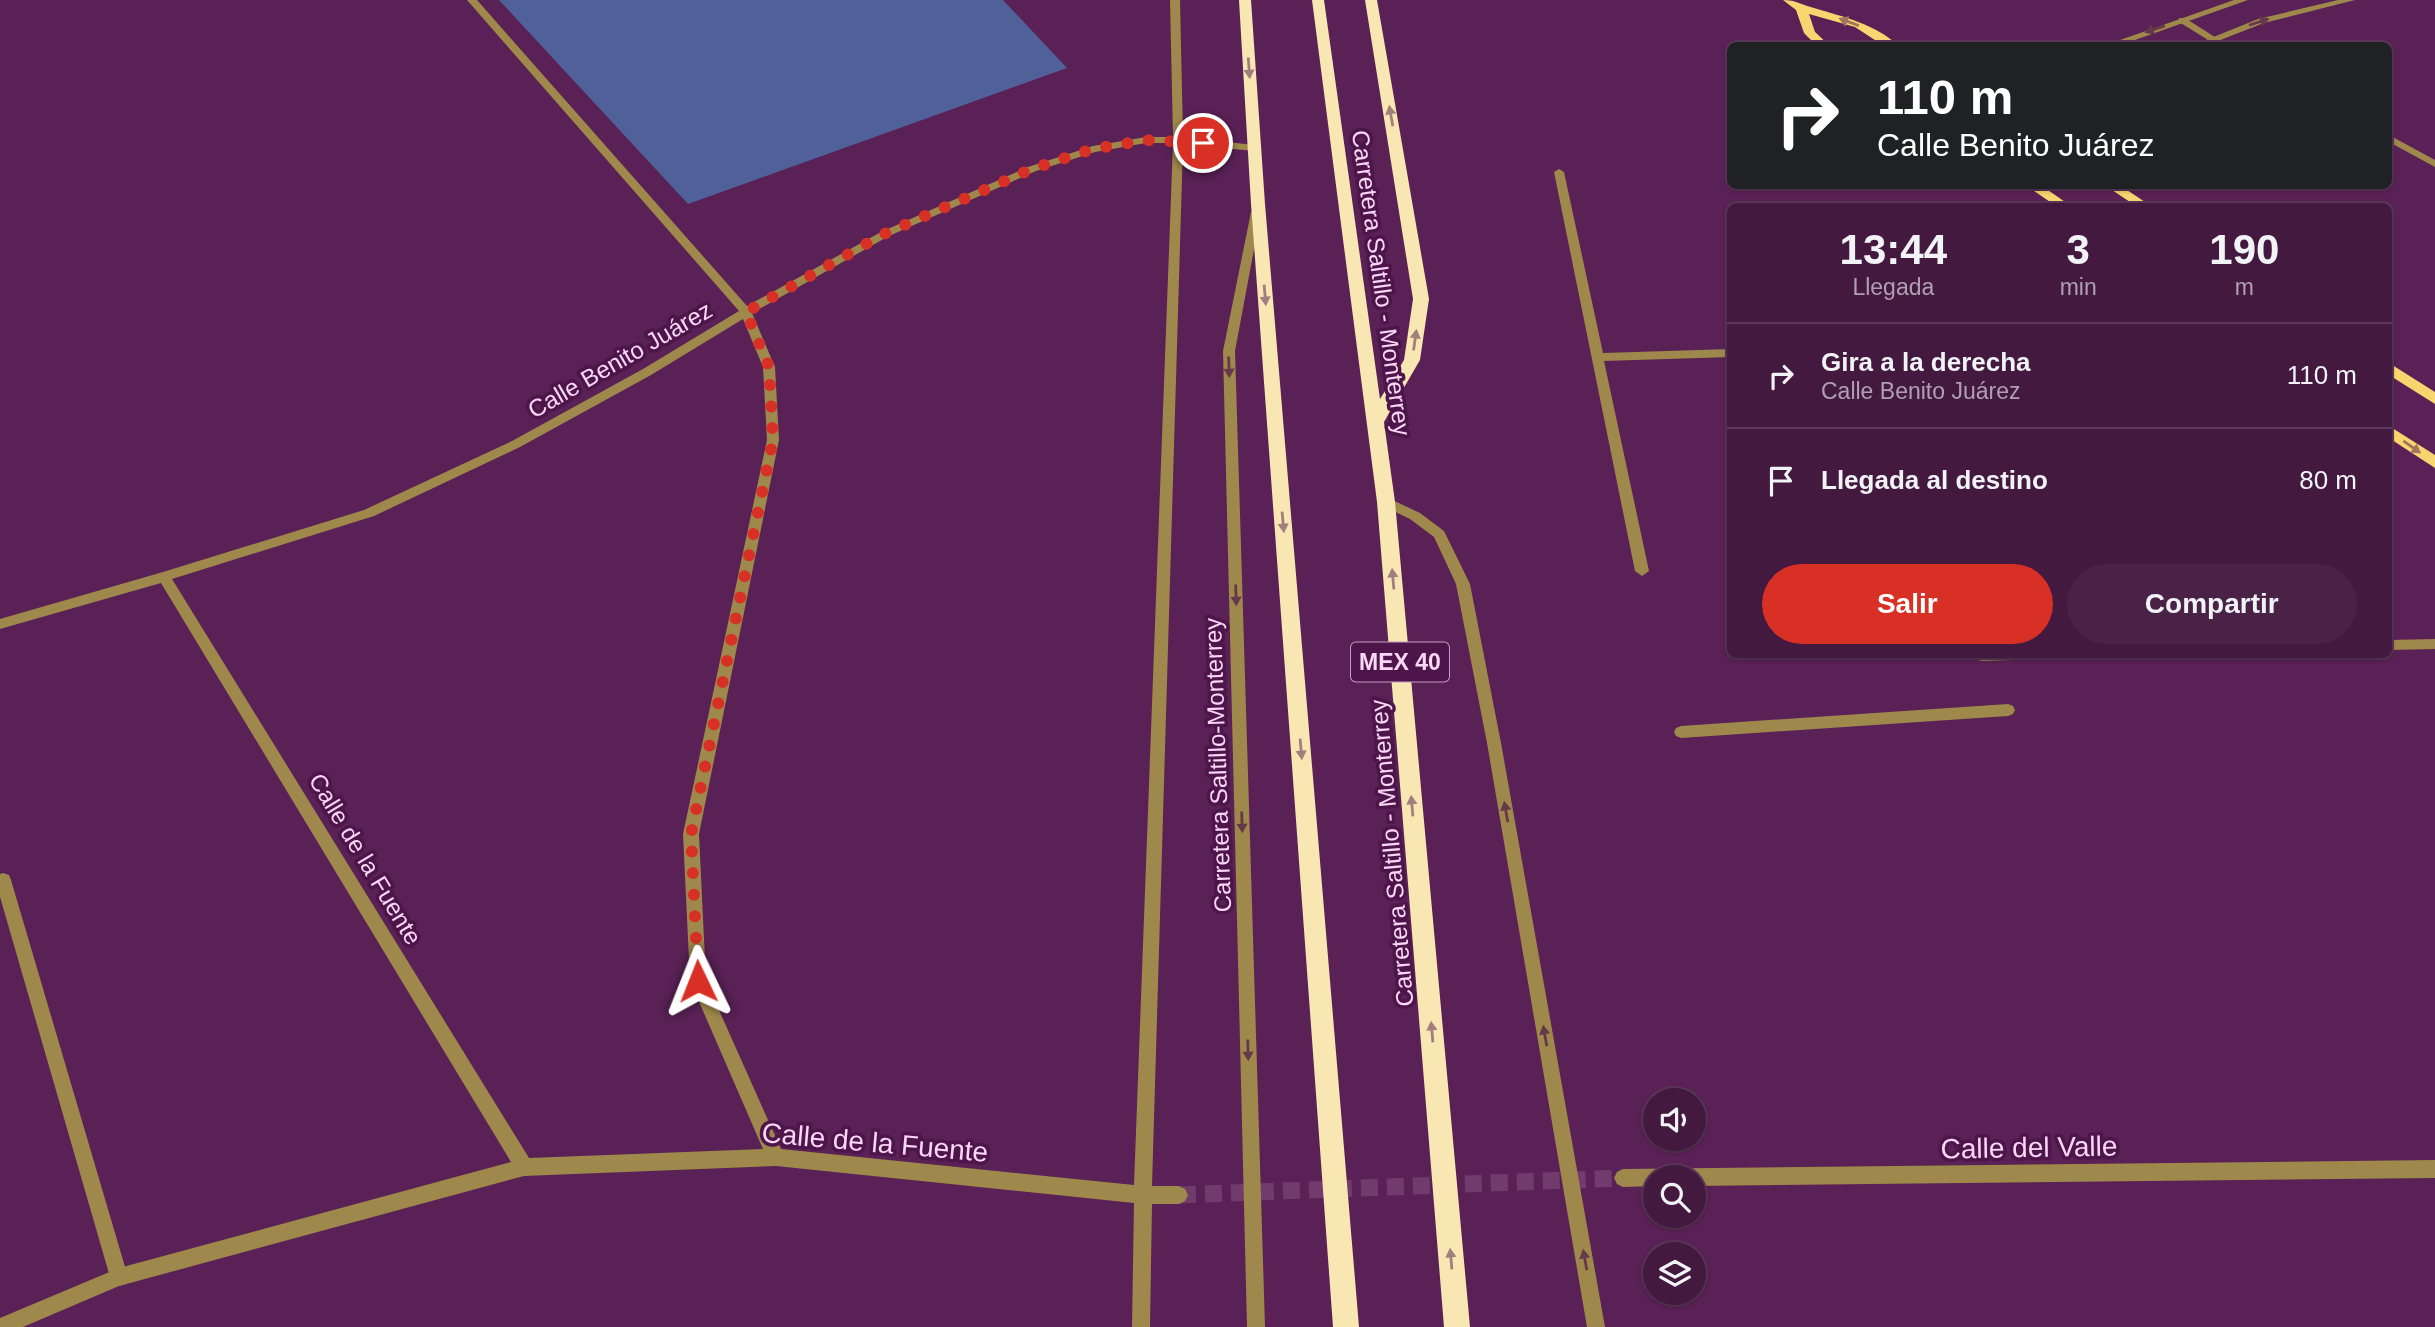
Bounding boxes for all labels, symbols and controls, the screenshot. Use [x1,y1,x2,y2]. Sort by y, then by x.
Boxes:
one-way arrow [1838,16,1859,27]
one-way arrow [2248,16,2269,27]
one-way arrow [2144,24,2165,35]
one-way arrow [1244,57,1255,79]
icon: right [1762,70,1853,161]
text: 110 m [1877,70,2013,124]
one-way arrow [1385,105,1396,127]
pin [1173,113,1233,173]
icon: arrive [1184,124,1222,162]
text: Calle Benito Juárez [1877,127,2154,163]
street label: Carretera Saltillo - Monterrey [1347,128,1416,437]
text: 13:44 [1840,226,1947,273]
text: 3 [2066,226,2090,273]
text: 190 [2209,226,2279,273]
text: Llegada [1852,274,1934,300]
text: min [2060,274,2097,300]
text: m [2235,274,2254,300]
one-way arrow [1260,284,1271,306]
street label: Calle Benito Juárez [523,296,717,423]
one-way arrow [1410,329,1421,351]
text: Gira a la derecha [1821,347,2031,377]
one-way arrow [1224,357,1235,379]
icon: right [1762,357,1800,395]
text: 110 m [2287,360,2357,390]
text: Calle Benito Juárez [1821,378,2020,404]
one-way arrow [2403,440,2421,454]
icon: arrive [1762,462,1800,500]
text: Llegada al destino [1821,465,2048,495]
text: 80 m [2299,465,2357,495]
one-way arrow [1278,511,1289,533]
button: Salir [1762,564,2053,644]
button: Compartir [2067,564,2357,644]
one-way arrow [1387,568,1398,590]
one-way arrow [1230,584,1241,606]
street label: Carretera Saltillo-Monterrey [1199,617,1236,913]
road number: MEX 40 [1351,642,1449,682]
street label: Carretera Saltillo - Monterrey [1365,698,1418,1008]
one-way arrow [1296,738,1307,760]
street label: Calle de la Fuente [304,768,427,949]
one-way arrow [1406,794,1417,816]
one-way arrow [1500,801,1511,823]
one-way arrow [1236,811,1248,833]
position arrow [661,944,735,1018]
one-way arrow [1426,1021,1437,1043]
one-way arrow [1540,1025,1551,1047]
one-way arrow [1243,1039,1254,1061]
map controls [1643,1088,1706,1305]
button: sound [1643,1088,1706,1151]
street label: Calle de la Fuente [760,1117,990,1168]
street label: Calle del Valle [1940,1130,2118,1165]
button: search [1643,1165,1706,1228]
button: layers [1643,1242,1706,1305]
one-way arrow [1445,1248,1456,1270]
one-way arrow [1579,1249,1590,1271]

